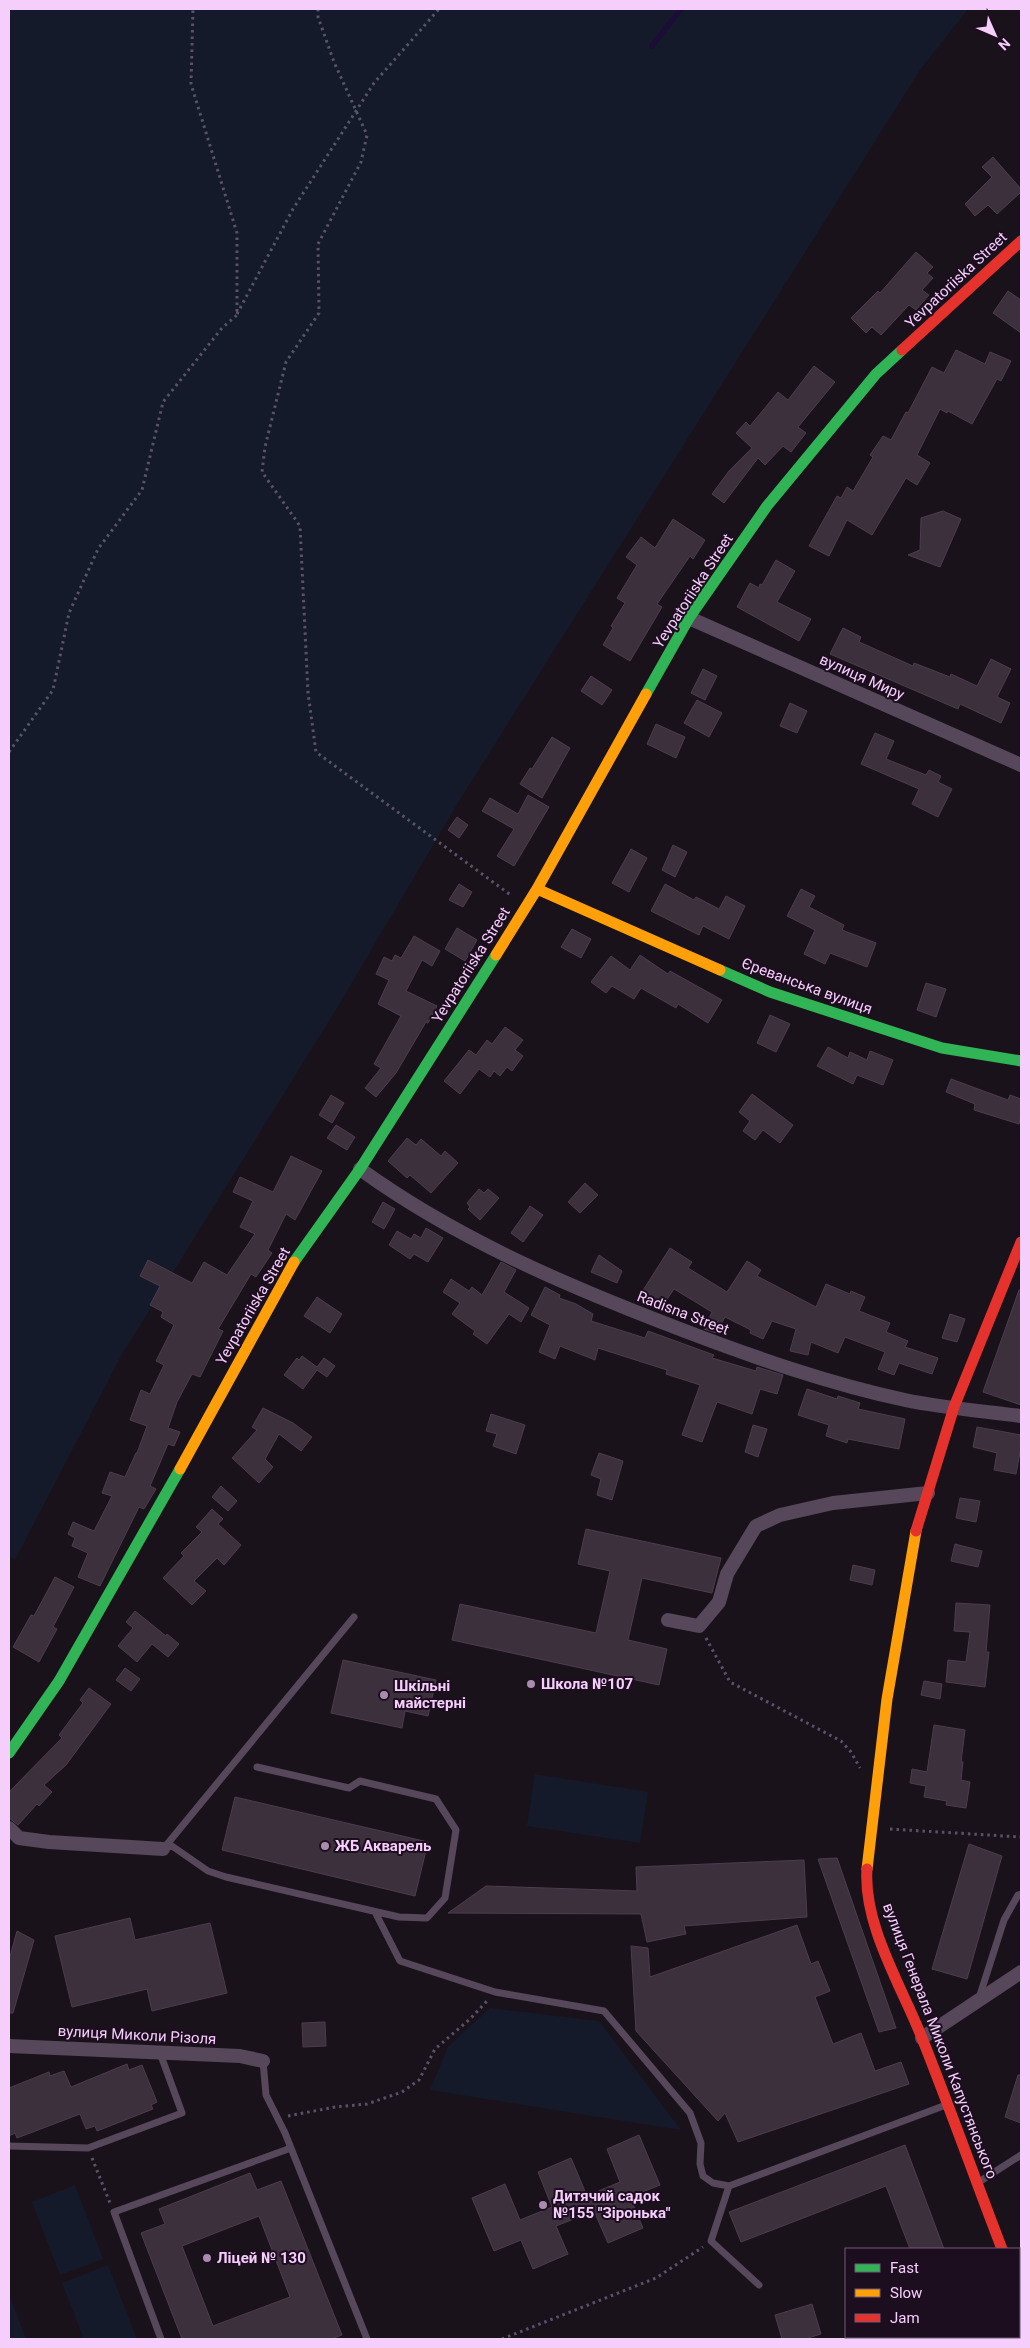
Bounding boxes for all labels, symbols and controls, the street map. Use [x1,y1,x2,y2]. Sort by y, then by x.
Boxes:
north arrow [970,10,1020,60]
text: N [995,35,1013,53]
street label: Yevpatoriiska Street [901,228,1011,332]
street label: Yevpatoriiska Street [649,530,737,652]
street label: вулиця Миру [817,650,907,704]
street label: Yevpatoriiska Street [428,904,514,1026]
street label: Єреванська вулиця [739,954,875,1018]
street label: Yevpatoriiska Street [212,1244,294,1368]
street label: Radisna Street [634,1287,732,1339]
place label: Школа №107 [541,1675,633,1693]
place label: Шкільні майстерні [394,1677,466,1712]
marker: Школа №107 [525,1678,537,1690]
marker: Шкільні майстерні [378,1689,390,1701]
place label: ЖБ Акварель [335,1837,431,1855]
marker: ЖБ Акварель [319,1840,331,1852]
street label: вулиця Генерала Миколи Капустянського [879,1901,1001,2181]
street label: вулиця Миколи Різоля [57,2022,217,2048]
place label: Дитячий садок №155 "Зіронька" [553,2187,671,2222]
marker: Дитячий садок №155 "Зіронька" [537,2199,549,2211]
legend [845,2248,1020,2338]
place label: Ліцей № 130 [217,2249,306,2267]
marker: Ліцей № 130 [201,2252,213,2264]
text: Fast [890,2259,919,2277]
text: Slow [890,2284,922,2302]
text: Jam [890,2309,920,2327]

